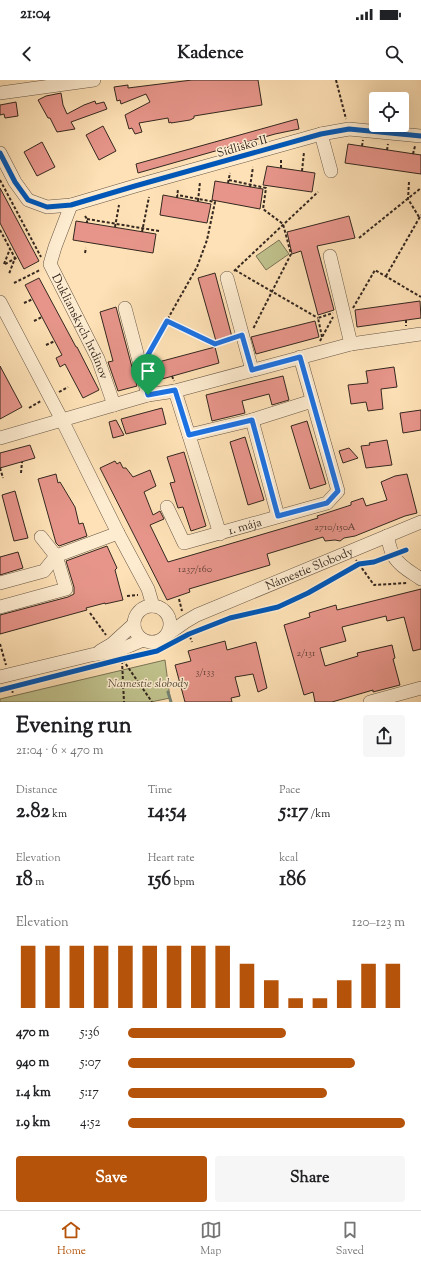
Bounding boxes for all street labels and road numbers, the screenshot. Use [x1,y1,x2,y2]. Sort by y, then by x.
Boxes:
street label: Sídlisko II [215,131,270,163]
street label: Duklianskych hrdinov [46,271,113,382]
street label: 1. mája [226,514,264,540]
street label: Námestie Slobody [263,543,356,596]

